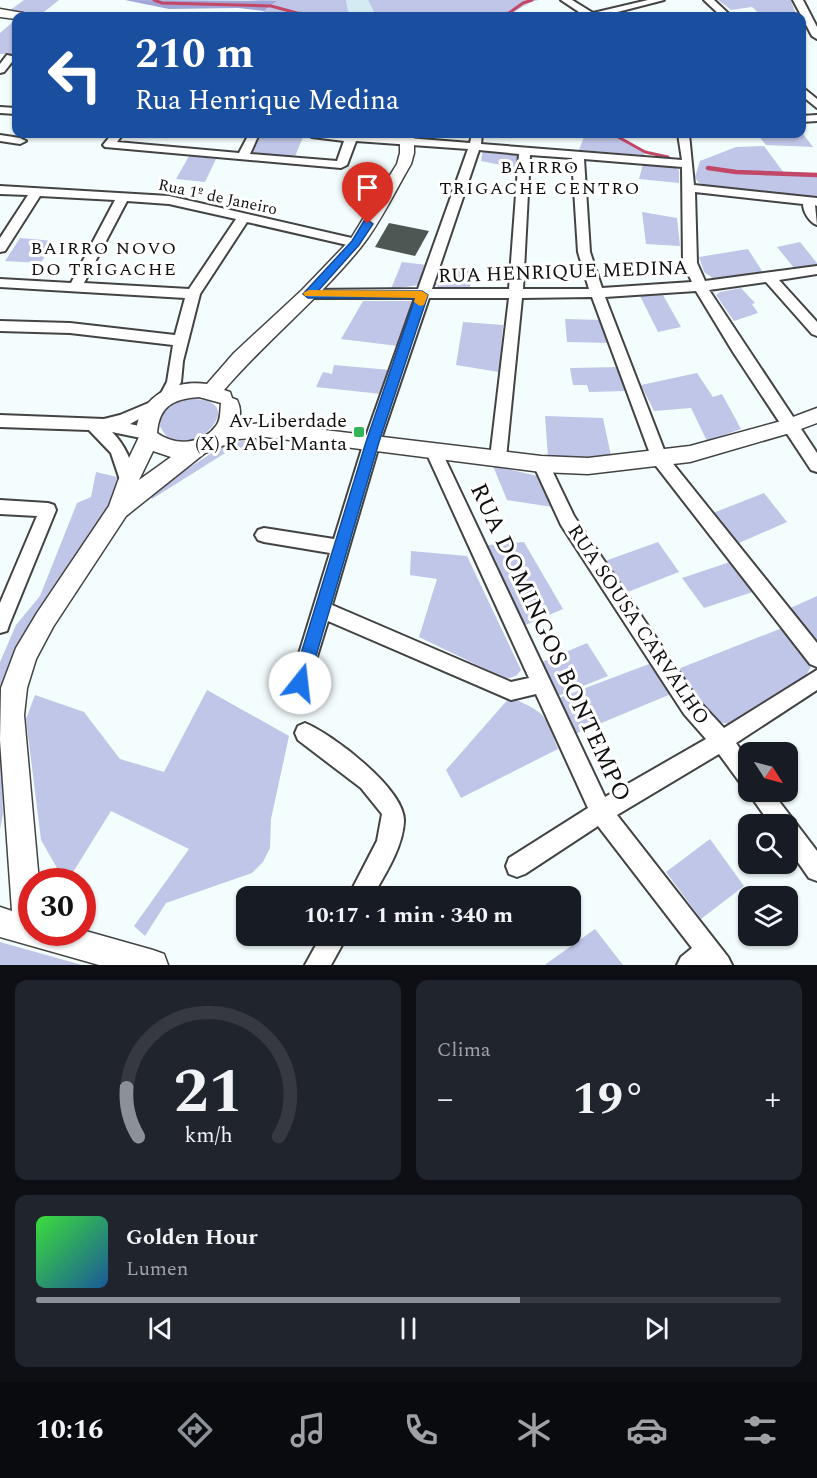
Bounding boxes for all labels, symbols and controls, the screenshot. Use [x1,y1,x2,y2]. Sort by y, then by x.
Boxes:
text: 210 m [135,23,254,86]
icon: left [36,36,114,114]
text: Rua Henrique Medina [135,80,399,122]
district label: BAIRRO TRIGACHE CENTRO [439,154,641,202]
pin [342,162,393,224]
icon: arrive [351,171,384,204]
street label: Rua 1º de Janeiro [156,173,280,221]
district label: BAIRRO NOVO DO TRIGACHE [31,235,178,283]
street label: RUA HENRIQUE MEDINA [437,253,689,291]
place label: Av Liberdade (X) R Abel Manta [195,406,347,459]
marker: Av Liberdade (X) R Abel Manta [352,425,366,439]
street label: RUA DOMINGOS BONTEMPO [460,477,640,808]
street label: RUA SOUSA CARVALHO [560,518,717,731]
position arrow [268,651,332,715]
north arrow [738,742,798,802]
map controls [738,742,798,946]
button: search [738,814,798,874]
speed limit sign: 30 [18,868,96,946]
button: layers [738,886,798,946]
text: 10:17 · 1 min · 340 m [304,899,513,932]
text: Clima [437,1035,491,1065]
text: 21 [173,1045,243,1140]
text: 19° [573,1065,646,1134]
text: − [437,1074,454,1124]
text: + [765,1074,781,1124]
text: km/h [184,1119,232,1152]
text: Golden Hour [126,1221,258,1254]
text: Lumen [126,1254,188,1284]
icon: previous [144,1312,177,1345]
icon: pause [392,1312,425,1345]
icon: next [640,1312,673,1345]
text: 10:16 [36,1409,103,1451]
icon: directions [174,1409,216,1451]
icon: music [287,1409,329,1451]
icon: phone [400,1409,442,1451]
icon: climate [513,1409,555,1451]
icon: car [626,1409,668,1451]
icon: filters [739,1409,781,1451]

